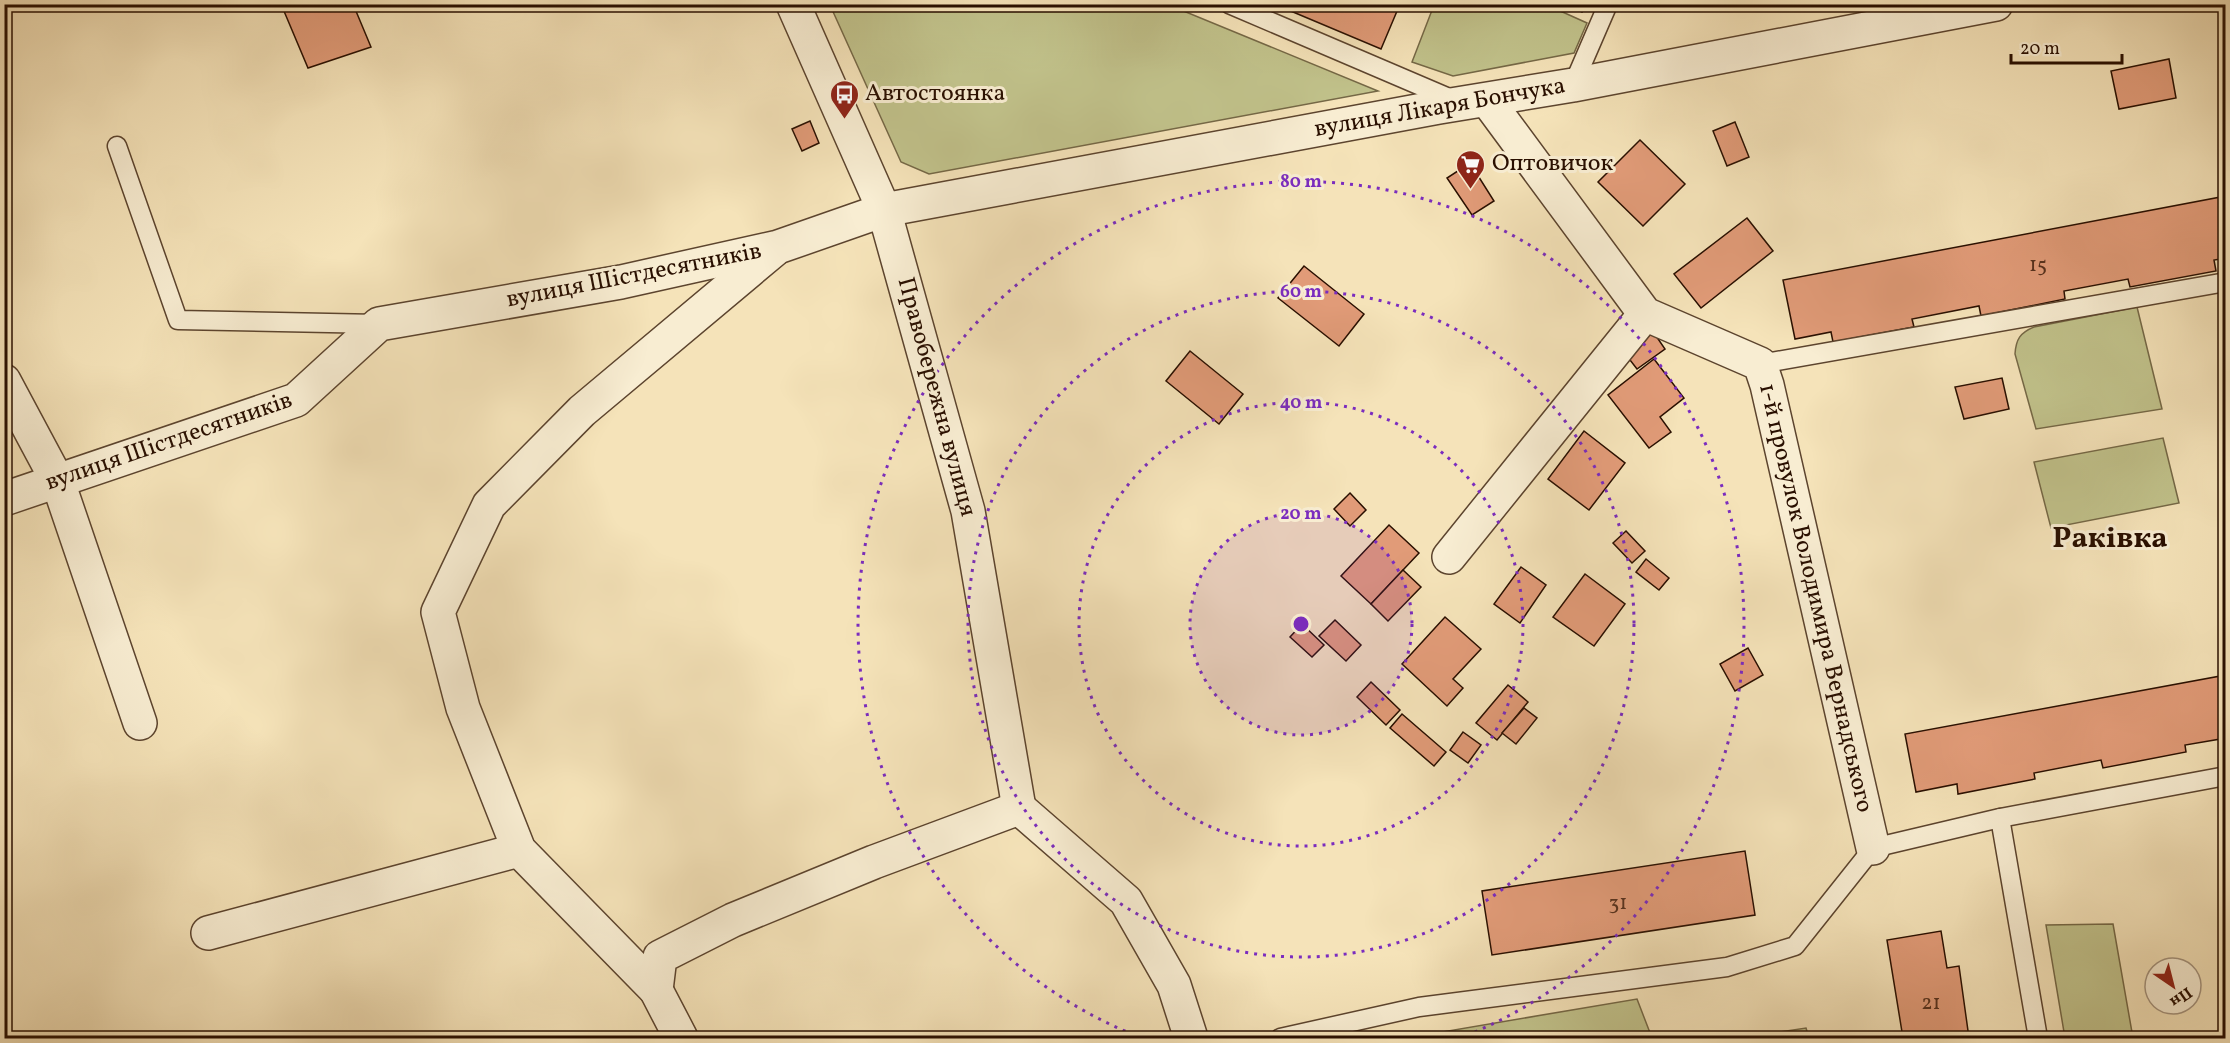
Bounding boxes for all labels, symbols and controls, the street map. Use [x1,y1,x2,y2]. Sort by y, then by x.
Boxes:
scale bar [2011,27,2122,65]
text: 20 m [2020,37,2060,62]
street label: вулиця Лікаря Бончука [1312,69,1568,147]
place label: Автостоянка [865,77,1005,111]
bus stop icon: Автостоянка [828,78,860,120]
place label: Оптовичок [1492,147,1614,181]
supermarket icon: Оптовичок [1455,148,1487,190]
text: 80 m [1280,170,1322,195]
street label: вулиця Шістдесятників [504,235,764,317]
house number: 15 [2029,251,2047,280]
street label: Правобережна вулиця [888,273,984,521]
text: 60 m [1280,280,1322,305]
street label: 1-й провулок Володимира Вернадського [1749,380,1881,816]
street label: вулиця Шістдесятників [41,384,297,500]
text: 40 m [1280,391,1322,416]
text: 20 m [1280,502,1322,527]
district label: Раківка [2052,518,2168,560]
centre of rings [1291,614,1311,634]
house number: 31 [1609,889,1627,918]
north arrow [2143,956,2203,1016]
text: Пн [2165,981,2196,1012]
house number: 21 [1921,989,1941,1018]

